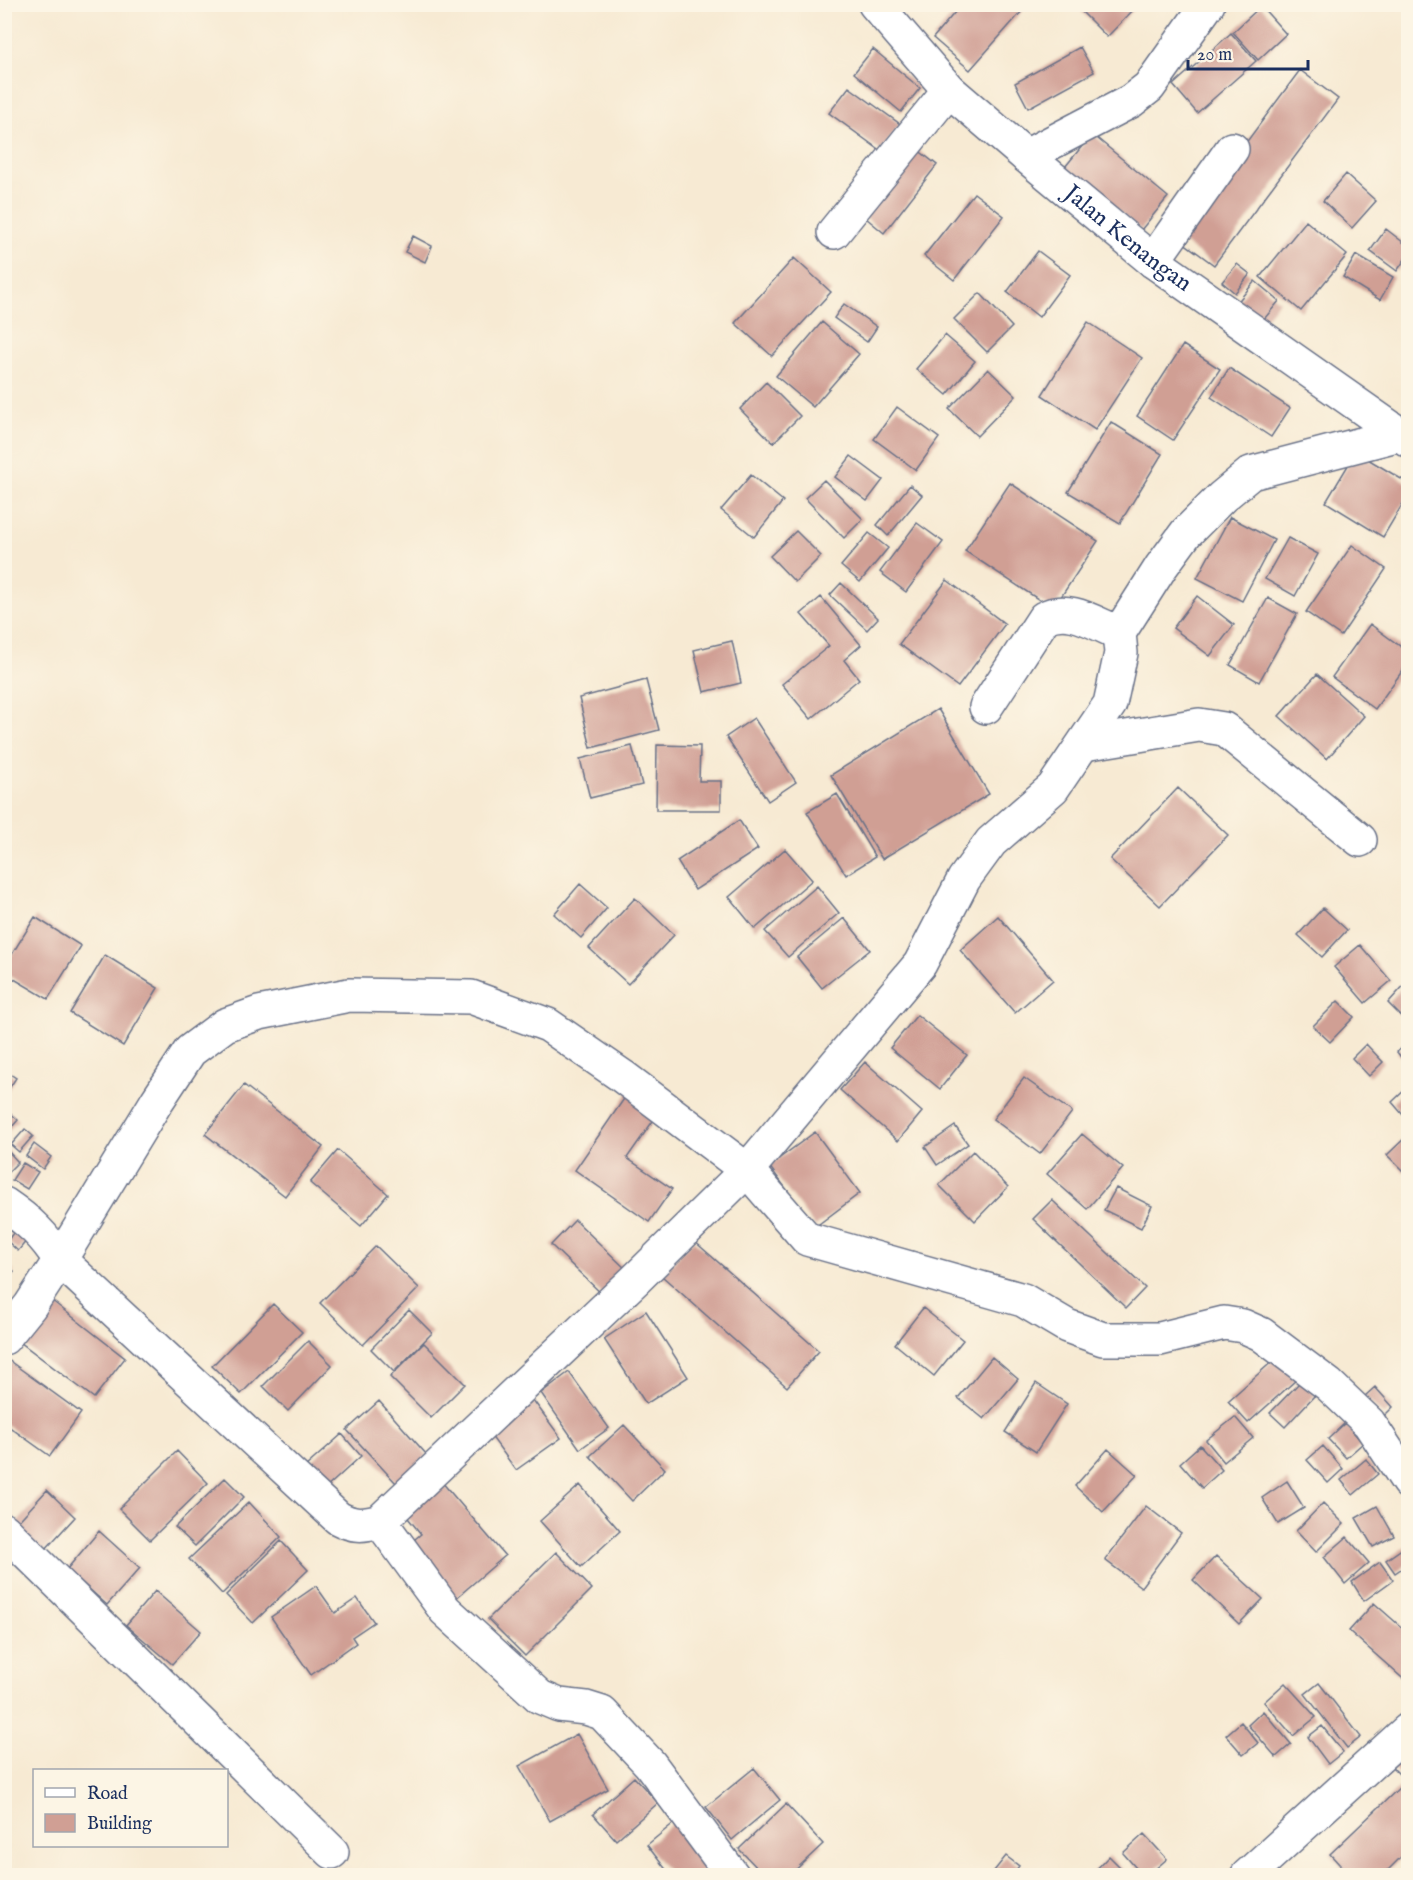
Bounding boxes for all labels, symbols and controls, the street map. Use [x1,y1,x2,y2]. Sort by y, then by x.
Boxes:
scale bar [1188,33,1308,71]
text: 20 m [1197,44,1232,67]
street label: Jalan Kenangan [1055,176,1198,299]
legend [33,1769,228,1847]
text: Road [87,1783,128,1806]
text: Building [87,1813,152,1836]

